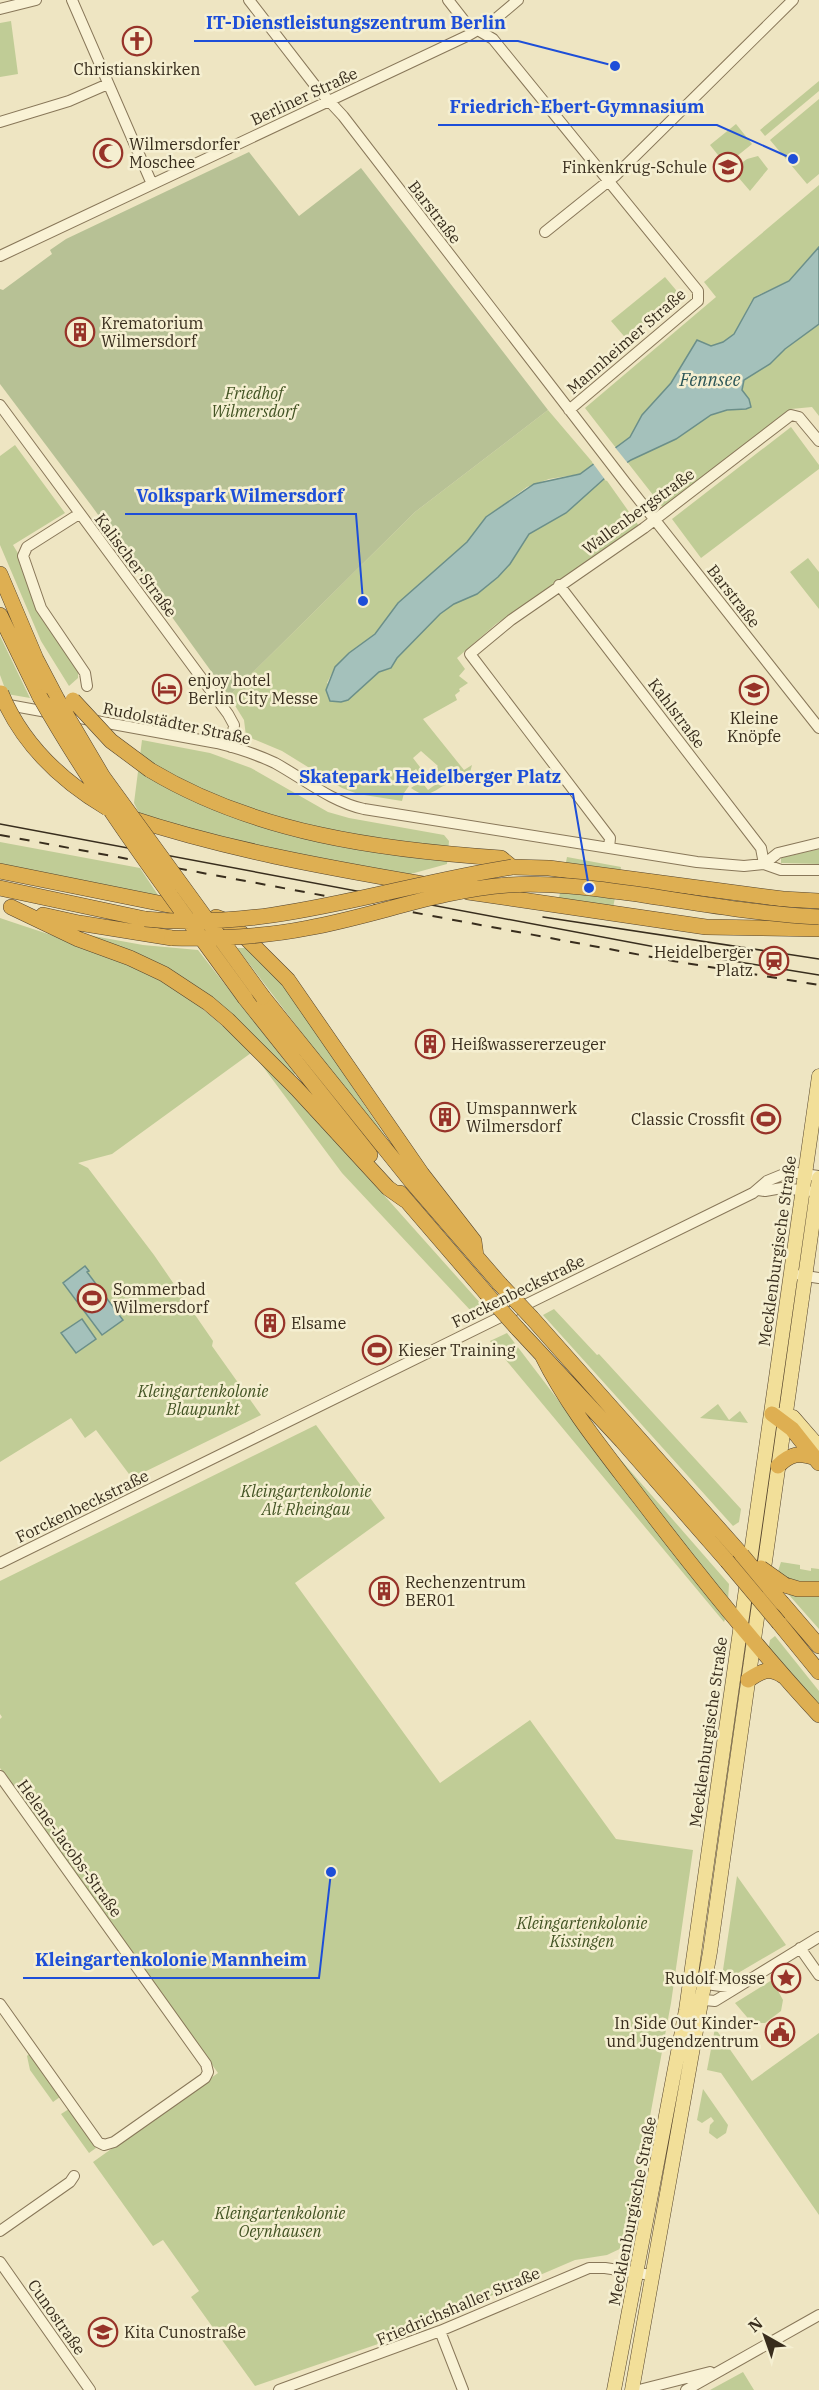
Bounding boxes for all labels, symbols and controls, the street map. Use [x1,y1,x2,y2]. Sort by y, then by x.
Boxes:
callout: IT-Dienstleistungszentrum Berlin [194,5,518,41]
text: IT-Dienstleistungszentrum Berlin [206,11,506,34]
church icon: Christianskirken [121,25,153,57]
place label: Christianskirken [73,59,201,79]
street label: Berliner Straße [247,63,361,129]
callout: Friedrich-Ebert-Gymnasium [438,89,717,125]
text: Friedrich-Ebert-Gymnasium [449,95,705,118]
place label: Wilmersdorfer Moschee [129,134,240,172]
mosque icon: Wilmersdorfer Moschee [92,137,124,169]
school or university icon: Finkenkrug-Schule [712,151,744,183]
place label: Finkenkrug-Schule [562,157,707,177]
street label: Barstraße [404,176,466,248]
street label: Mannheimer Straße [562,284,690,398]
place label: Krematorium Wilmersdorf [101,313,204,351]
building icon: Krematorium Wilmersdorf [64,316,96,348]
water label: Fennsee [679,368,740,391]
park label: Friedhof Wilmersdorf [211,383,300,421]
street label: Wallenbergstraße [578,464,698,558]
callout: Volkspark Wilmersdorf [125,478,356,514]
text: Volkspark Wilmersdorf [136,484,346,507]
street label: Kalischer Straße [90,509,182,621]
street label: Barstraße [703,560,765,632]
place label: enjoy hotel Berlin City Messe [188,670,318,708]
hotel icon: enjoy hotel Berlin City Messe [151,673,183,705]
street label: Kahlstraße [644,674,710,752]
school or university icon: Kleine Knöpfe [738,674,770,706]
street label: Rudolstädter Straße [101,698,253,748]
place label: Kleine Knöpfe [727,708,781,746]
callout: Skatepark Heidelberger Platz [287,758,573,794]
text: Skatepark Heidelberger Platz [299,765,561,788]
place label: Heidelberger Platz [654,942,753,980]
station icon: Heidelberger Platz [758,945,790,977]
building icon: Heißwassererzeuger [414,1028,446,1060]
place label: Heißwassererzeuger [451,1034,606,1054]
place label: Umspannwerk Wilmersdorf [466,1098,578,1136]
building icon: Umspannwerk Wilmersdorf [429,1101,461,1133]
sports icon: Classic Crossfit [750,1103,782,1135]
place label: Classic Crossfit [631,1109,745,1129]
street label: Mecklenburgische Straße [754,1154,800,1348]
street label: Forckenbeckstraße [448,1250,588,1332]
place label: Sommerbad Wilmersdorf [113,1279,210,1317]
sports icon: Sommerbad Wilmersdorf [76,1282,108,1314]
building icon: Elsame [254,1307,286,1339]
place label: Elsame [291,1313,346,1333]
sports icon: Kieser Training [361,1334,393,1366]
place label: Kieser Training [398,1340,516,1360]
park label: Kleingartenkolonie Blaupunkt [137,1381,268,1419]
street label: Forckenbeckstraße [12,1465,152,1547]
park label: Kleingartenkolonie Alt Rheingau [240,1481,371,1519]
place label: Rechenzentrum BER01 [405,1572,526,1610]
building icon: Rechenzentrum BER01 [368,1575,400,1607]
street label: Mecklenburgische Straße [685,1635,731,1829]
street label: Helene-Jacobs-Straße [13,1775,127,1921]
park label: Kleingartenkolonie Kissingen [516,1913,647,1951]
callout: Kleingartenkolonie Mannheim [23,1942,319,1978]
text: Kleingartenkolonie Mannheim [35,1948,308,1971]
place icon: Rudolf Mosse [770,1962,802,1994]
place label: Rudolf Mosse [665,1968,765,1988]
place label: In Side Out Kinder- und Jugendzentrum [606,2013,759,2051]
public building icon: In Side Out Kinder- und Jugendzentrum [764,2016,796,2048]
street label: Mecklenburgische Straße [604,2115,660,2307]
park label: Kleingartenkolonie Oeynhausen [214,2203,345,2241]
street label: Friedrichshaller Straße [373,2262,543,2350]
street label: Cunostraße [24,2275,90,2359]
north arrow [735,2306,795,2366]
text: N [744,2313,767,2336]
school or university icon: Kita Cunostraße [87,2316,119,2348]
place label: Kita Cunostraße [124,2322,246,2342]

